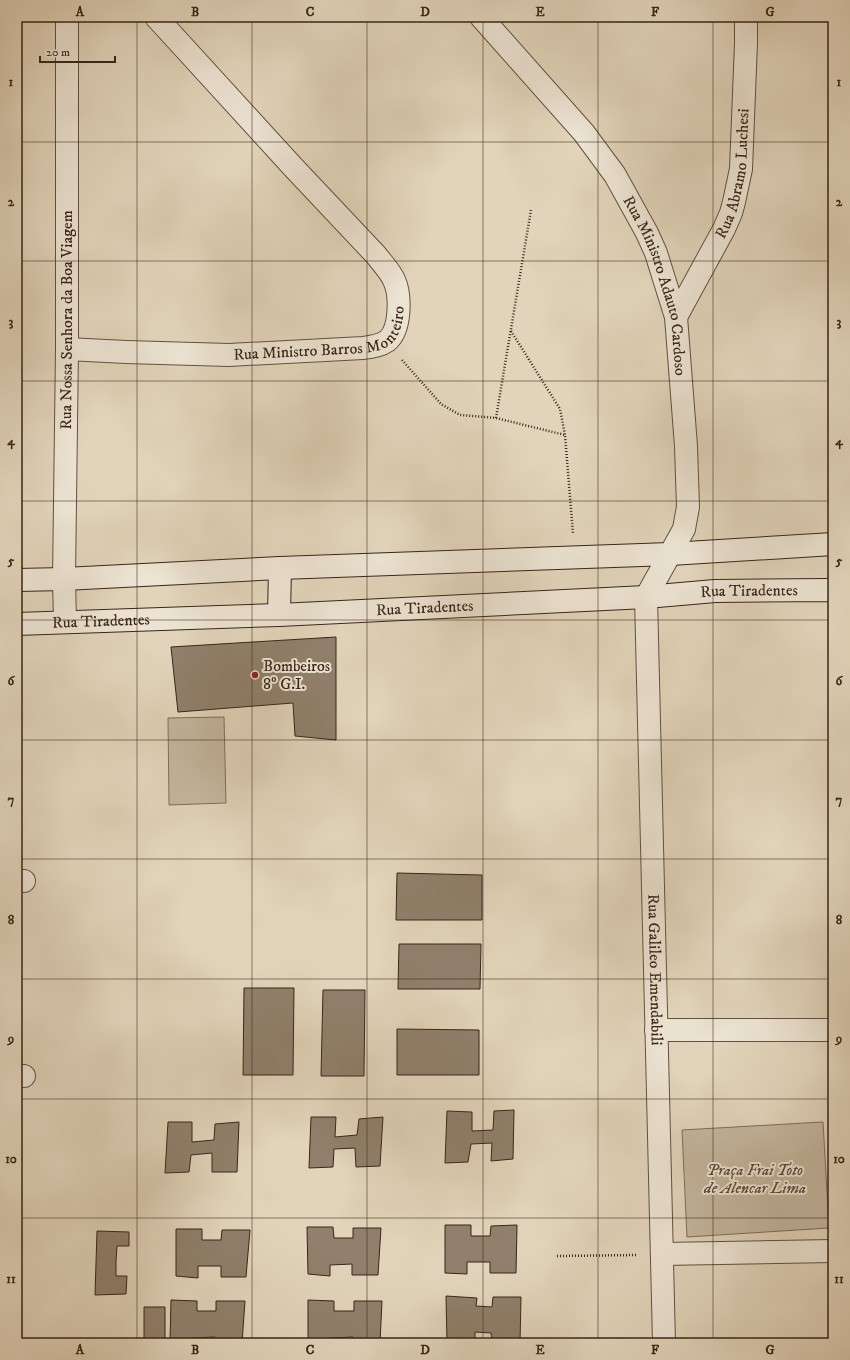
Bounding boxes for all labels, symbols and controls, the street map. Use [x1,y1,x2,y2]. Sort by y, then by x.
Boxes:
text: A [75,4,85,20]
text: B [191,4,199,20]
text: C [306,4,315,20]
text: D [420,4,430,20]
text: E [535,4,545,20]
text: F [651,4,660,20]
text: G [765,4,775,20]
scale bar [40,38,115,64]
text: 20 m [46,45,70,60]
text: 1 [9,74,14,90]
text: 1 [837,74,842,90]
street label: Rua Abramo Luchesi [711,108,753,242]
street label: Rua Ministro Adauto Cardoso [618,192,691,377]
text: 2 [8,194,15,210]
text: 2 [836,194,843,210]
street label: Rua Nossa Senhora da Boa Viagem [56,210,77,430]
street label: Rua Ministro Barros Monteiro [233,305,409,365]
text: 3 [9,314,14,330]
text: 3 [837,314,842,330]
text: 4 [6,433,15,450]
text: 4 [834,433,843,450]
text: 5 [7,553,15,569]
text: 5 [835,553,843,569]
street label: Rua Tiradentes [700,580,798,602]
street label: Rua Tiradentes [375,595,474,620]
street label: Rua Tiradentes [52,609,150,633]
place label: Bombeiros 8º G.I. [263,656,330,694]
marker: Bombeiros 8º G.I. [250,670,260,680]
text: 6 [8,673,16,689]
text: 6 [836,673,844,689]
text: 7 [8,792,15,808]
text: 7 [836,792,843,808]
street label: Rua Galileo Emendabili [643,894,667,1046]
text: 8 [8,912,15,928]
text: 8 [836,912,843,928]
text: 9 [7,1031,14,1047]
text: 9 [835,1031,842,1047]
text: 10 [5,1151,17,1167]
text: 10 [833,1151,845,1167]
park label: Praça Frai Toto de Alencar Lima [703,1160,806,1198]
text: 11 [6,1271,16,1287]
text: 11 [834,1271,844,1287]
text: A [75,1342,85,1358]
text: B [191,1342,199,1358]
text: C [306,1342,315,1358]
text: D [420,1342,430,1358]
text: E [535,1342,545,1358]
text: F [651,1342,660,1358]
text: G [765,1342,775,1358]

